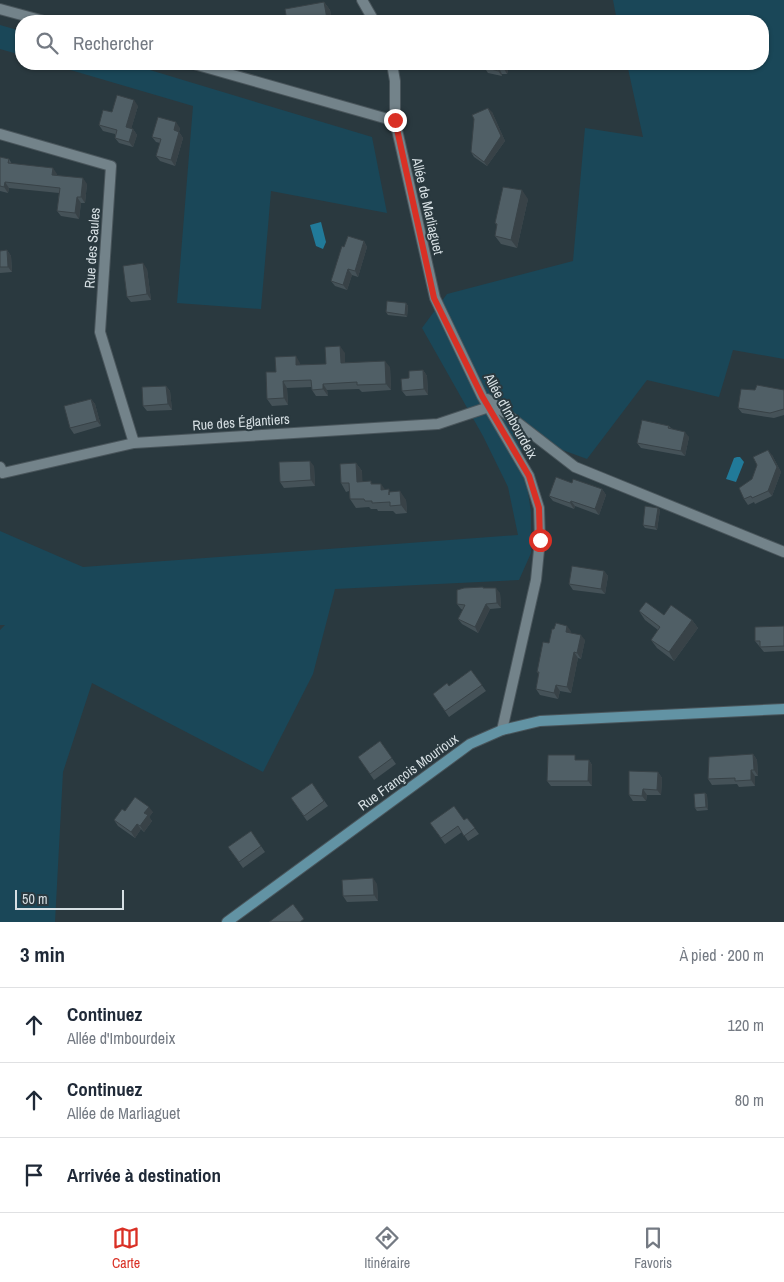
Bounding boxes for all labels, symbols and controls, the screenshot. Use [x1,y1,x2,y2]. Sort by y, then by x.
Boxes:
search box [15,15,769,70]
icon: search [33,29,61,57]
text: Rechercher [73,30,154,56]
route end [384,109,407,132]
street label: Allée de Marliaguet [408,155,448,256]
street label: Rue des Saules [80,207,104,289]
street label: Allée d'Imbourdeix [480,369,542,462]
street label: Rue des Églantiers [192,410,291,434]
route start [529,529,552,552]
street label: Rue François Mourioux [354,729,462,815]
scale bar [15,887,124,910]
text: 50 m [22,890,48,908]
text: 3 min [20,940,65,969]
text: À pied · 200 m [679,944,764,966]
text: Continuez [67,1001,142,1027]
icon: ahead [20,1011,48,1039]
text: 120 m [728,1014,764,1036]
text: Allée d'Imbourdeix [67,1027,175,1049]
text: Continuez [67,1076,142,1102]
icon: ahead [20,1086,48,1114]
text: 80 m [735,1089,764,1111]
text: Allée de Marliaguet [67,1102,180,1124]
icon: arrive [20,1161,48,1189]
text: Arrivée à destination [67,1162,221,1188]
tab: Carte [112,1224,140,1272]
tab: Itinéraire [364,1224,410,1272]
tab: Favoris [634,1224,672,1272]

